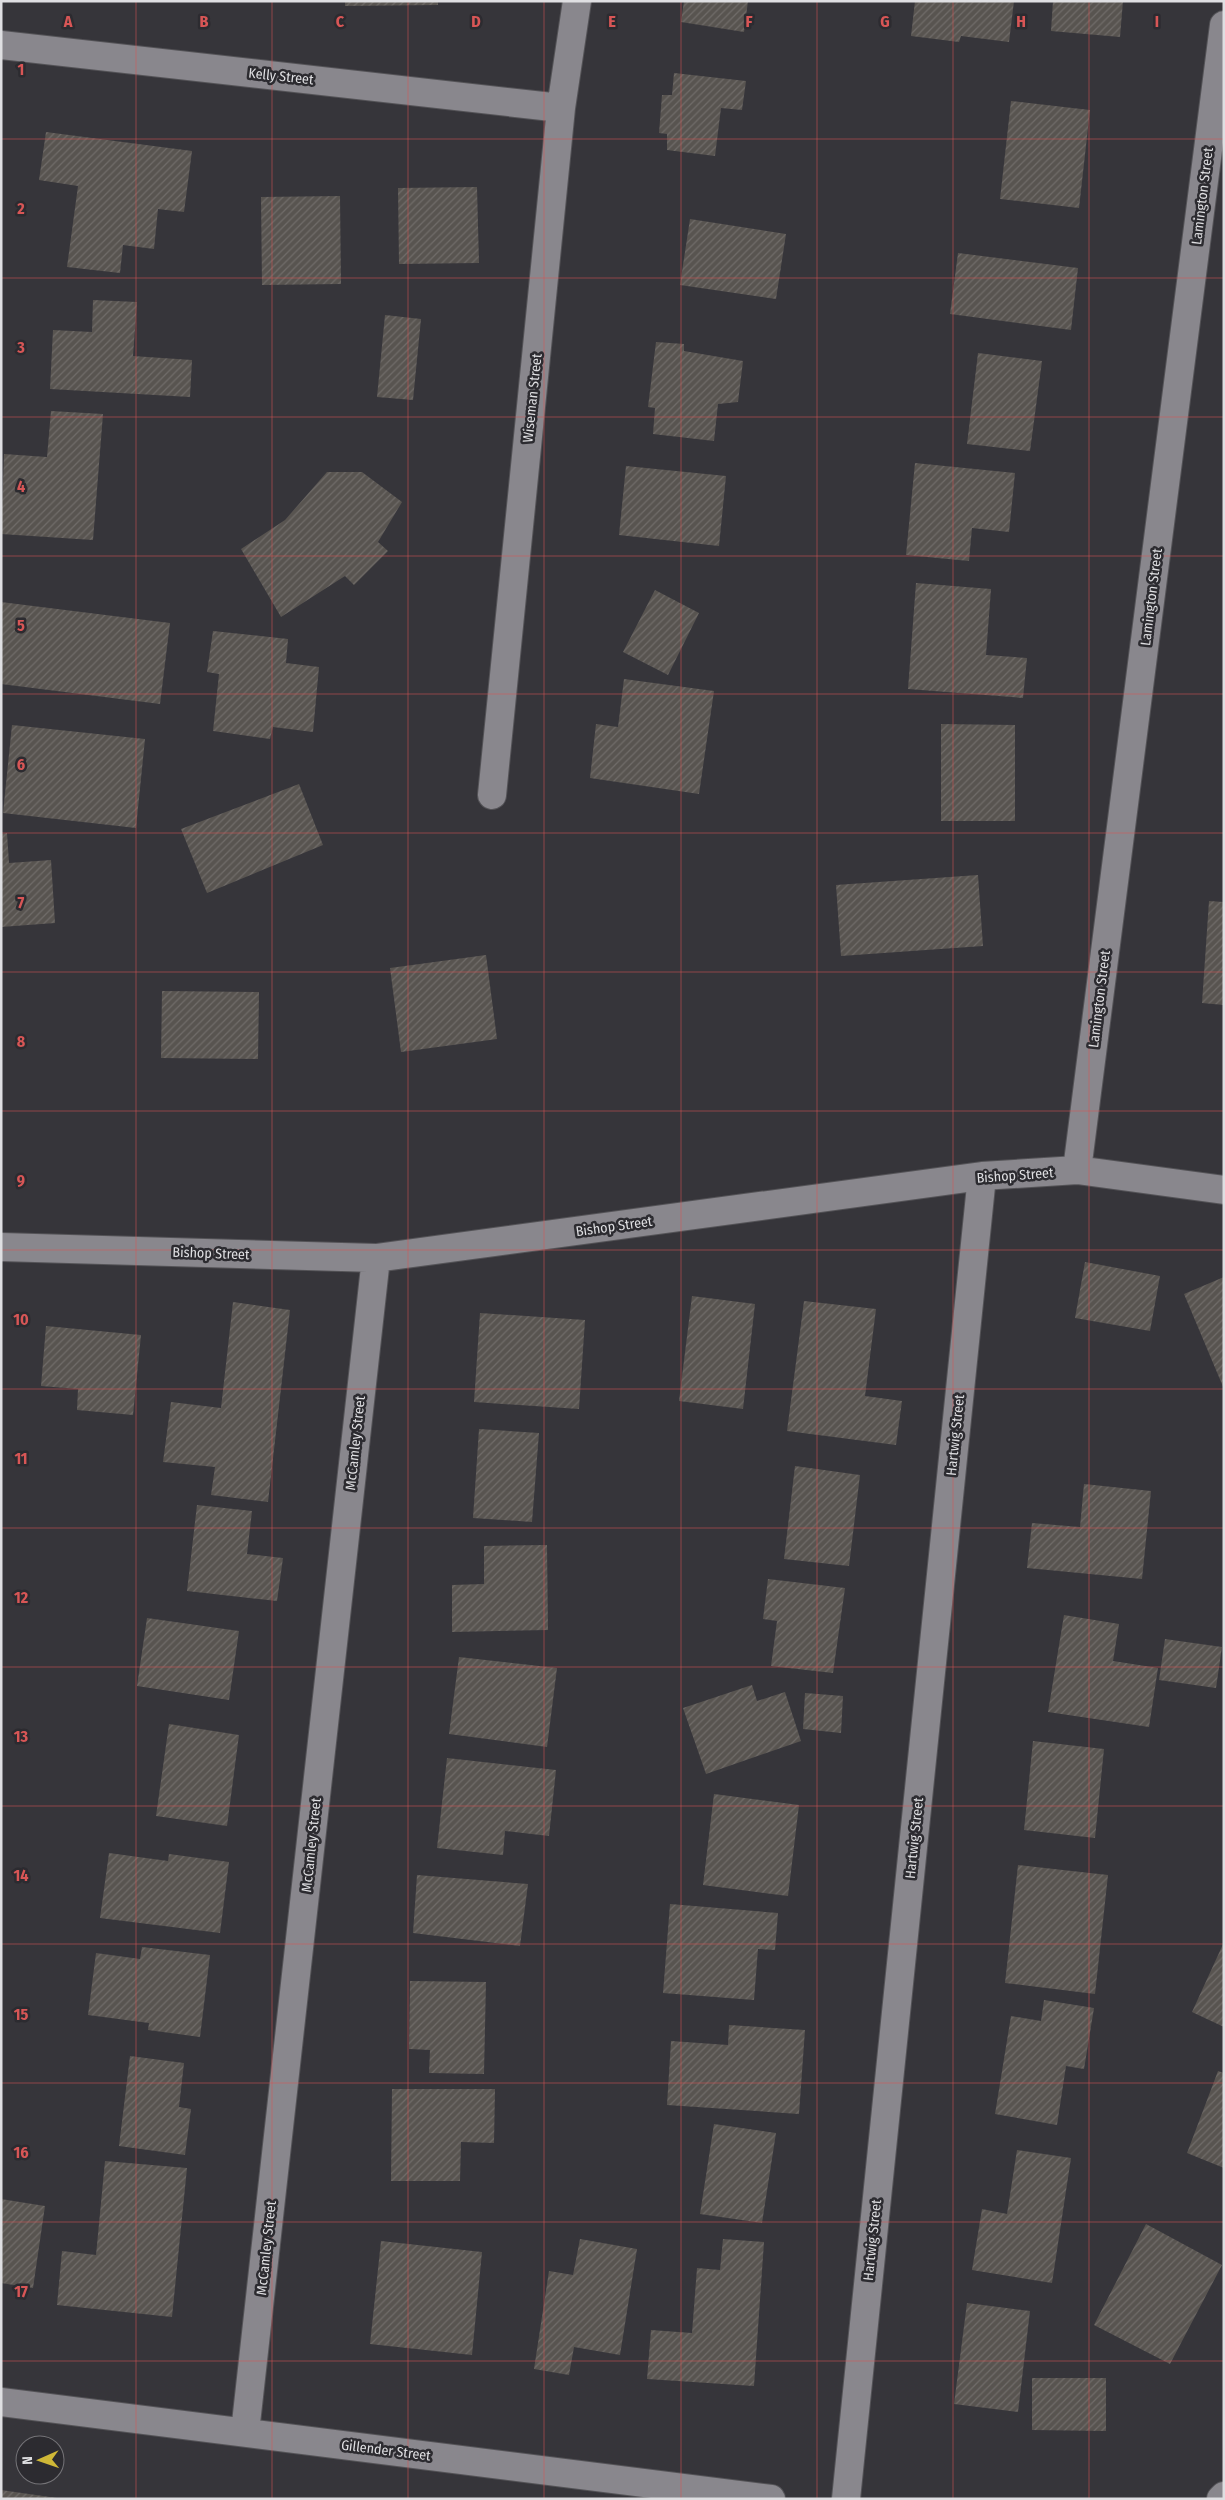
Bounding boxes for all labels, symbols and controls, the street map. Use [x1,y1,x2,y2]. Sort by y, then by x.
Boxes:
text: A [63,12,73,31]
text: B [200,12,209,31]
text: C [336,12,345,31]
text: D [471,12,481,31]
text: E [608,12,616,31]
text: F [745,12,753,31]
text: G [880,12,890,31]
text: H [1016,12,1026,31]
text: I [1155,12,1159,31]
text: 1 [18,60,24,79]
street label: Kelly Street [248,65,315,88]
street label: Lamington Street [1188,146,1217,246]
text: 2 [16,199,25,218]
text: 3 [16,338,25,357]
street label: Wiseman Street [519,352,546,444]
text: 4 [17,477,25,496]
street label: Lamington Street [1137,547,1166,647]
text: 5 [17,616,25,635]
text: 6 [17,755,25,774]
text: 7 [18,893,25,912]
street label: Lamington Street [1085,949,1114,1049]
text: 8 [17,1032,26,1051]
street label: Bishop Street [976,1164,1054,1187]
text: 9 [17,1171,25,1190]
street label: Bishop Street [575,1213,654,1240]
street label: Bishop Street [172,1244,250,1263]
text: 10 [13,1310,29,1329]
street label: Hartwig Street [943,1393,968,1477]
street label: McCamley Street [342,1395,369,1491]
text: 11 [14,1449,28,1468]
text: 12 [14,1588,29,1607]
text: 13 [14,1727,29,1746]
street label: Hartwig Street [902,1796,927,1880]
street label: McCamley Street [298,1797,325,1893]
text: 14 [14,1866,29,1885]
text: 15 [14,2005,28,2024]
text: 16 [13,2143,29,2162]
street label: Hartwig Street [860,2198,885,2282]
street label: McCamley Street [253,2200,280,2296]
text: 17 [14,2282,28,2301]
north arrow [15,2435,65,2485]
street label: Gillender Street [340,2437,432,2464]
text: N [19,2456,36,2465]

